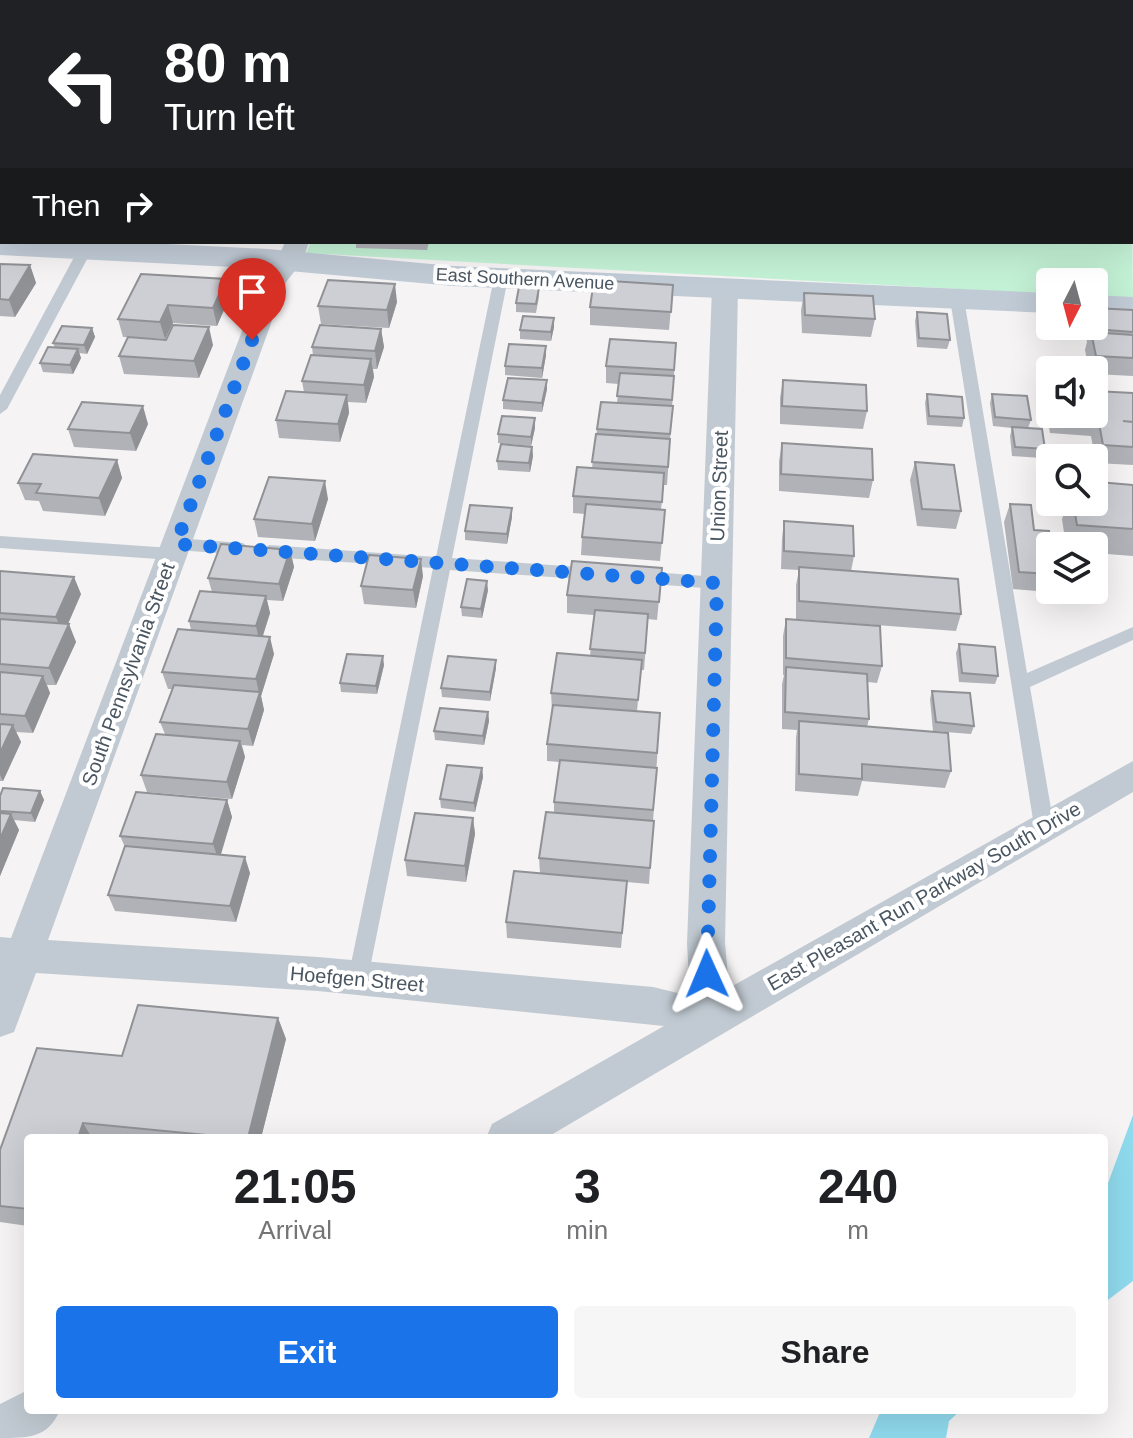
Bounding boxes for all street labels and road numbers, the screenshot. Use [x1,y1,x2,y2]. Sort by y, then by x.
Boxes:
street label: East Southern Avenue [435,264,615,294]
street label: Union Street [706,430,732,542]
street label: South Pennsylvania Street [77,559,179,789]
street label: East Pleasant Run Parkway South Drive [764,797,1084,995]
street label: Hoefgen Street [289,962,425,996]

